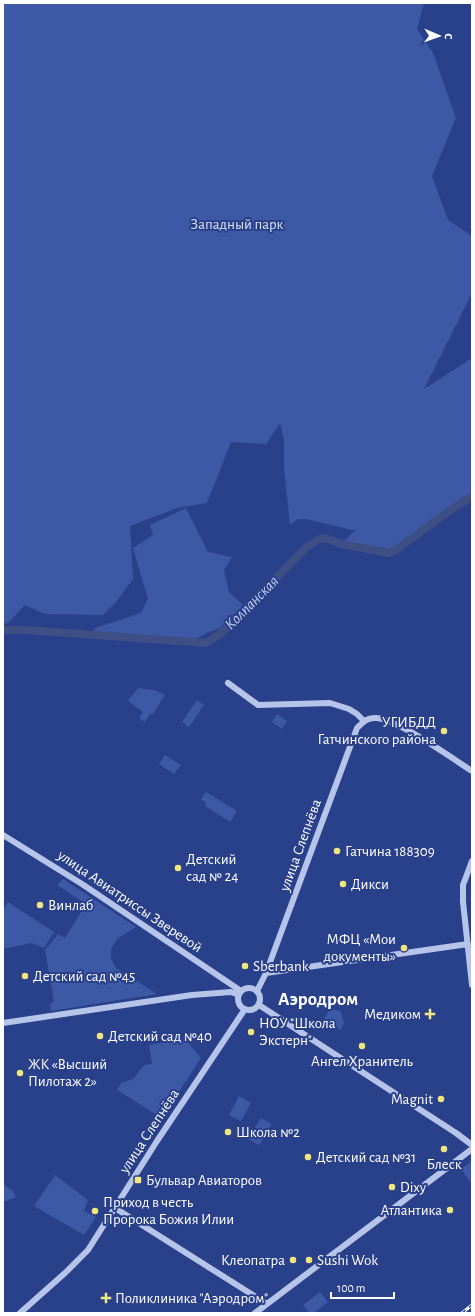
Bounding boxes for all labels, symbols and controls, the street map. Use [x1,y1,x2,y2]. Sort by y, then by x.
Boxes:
north arrow [419,16,459,56]
text: С [443,33,454,40]
park label: Западный парк [191,217,284,232]
water label: Колпанская [222,573,282,633]
place label: УГИБДД Гатчинского района [318,715,436,747]
marker: УГИБДД Гатчинского района [439,726,449,736]
street label: улица Слепнёва [277,797,324,894]
place label: Гатчина 188309 [345,844,435,859]
marker: Гатчина 188309 [332,846,342,856]
street label: улица Авиатриссы Зверевой [54,847,205,955]
place label: Детский сад № 24 [186,852,238,884]
marker: Детский сад № 24 [173,863,183,873]
place label: Дикси [351,877,389,892]
marker: Дикси [338,879,348,889]
place label: Винлаб [48,898,93,913]
marker: Винлаб [35,900,45,910]
place label: МФЦ «Мои документы» [324,932,396,964]
marker: МФЦ «Мои документы» [399,943,409,953]
place label: Sberbank [253,959,309,974]
marker: Sberbank [240,961,250,971]
place label: Детский сад №45 [33,969,135,984]
marker: Детский сад №45 [20,971,30,981]
district label: Аэродром [278,990,358,1009]
place label: Медиком [364,1007,421,1022]
marker: Медиком [424,1008,436,1020]
place label: НОУ "Школа Экстерн" [259,1016,336,1048]
marker: НОУ "Школа Экстерн" [246,1027,256,1037]
place label: Детский сад №40 [108,1029,212,1044]
marker: Детский сад №40 [95,1031,105,1041]
marker: Ангел Хранитель [357,1041,367,1051]
place label: Ангел Хранитель [311,1054,414,1069]
place label: ЖК «Высший Пилотаж 2» [28,1057,107,1089]
marker: ЖК «Высший Пилотаж 2» [15,1068,25,1078]
street label: улица Слепнёва [116,1086,182,1177]
place label: Magnit [391,1092,433,1107]
marker: Magnit [436,1094,446,1104]
place label: Школа №2 [236,1125,300,1140]
marker: Школа №2 [223,1127,233,1137]
marker: Блеск [439,1144,449,1154]
place label: Детский сад №31 [316,1150,416,1165]
marker: Детский сад №31 [303,1152,313,1162]
place label: Блеск [426,1157,462,1172]
place label: Бульвар Авиаторов [146,1173,262,1188]
marker: Бульвар Авиаторов [133,1175,143,1185]
place label: Dixy [400,1180,427,1195]
marker: Dixy [387,1182,397,1192]
place label: Приход в честь Пророка Божия Илии [103,1195,234,1227]
place label: Атлантика [380,1203,442,1218]
marker: Атлантика [445,1205,455,1215]
marker: Приход в честь Пророка Божия Илии [90,1206,100,1216]
place label: Клеопатра [221,1253,285,1268]
place label: Sushi Wok [317,1253,378,1268]
marker: Клеопатра [288,1255,298,1265]
marker: Sushi Wok [304,1255,314,1265]
scale bar [331,1274,394,1300]
text: 100 m [337,1282,365,1294]
place label: Поликлиника "Аэродром" [115,1291,268,1306]
marker: Поликлиника "Аэродром" [100,1292,112,1304]

